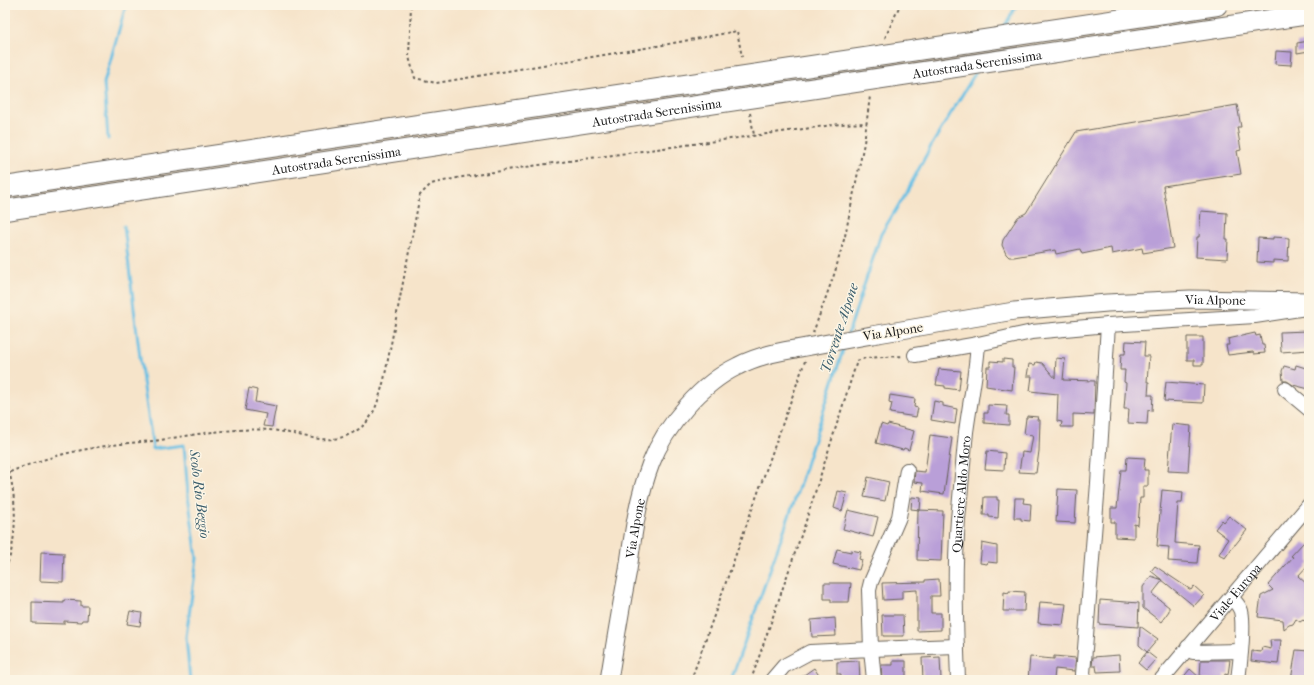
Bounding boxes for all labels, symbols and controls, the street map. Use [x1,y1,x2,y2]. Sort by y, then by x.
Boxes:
street label: Autostrada Serenissima [911,47,1044,82]
street label: Autostrada Serenissima [590,95,723,130]
street label: Autostrada Serenissima [270,143,403,178]
water label: Torrente Alpone [817,281,862,375]
street label: Via Alpone [1184,292,1247,308]
street label: Via Alpone [861,319,925,344]
street label: Quartiere Aldo Moro [949,435,974,553]
water label: Scolo Rio Beggio [186,448,213,539]
street label: Via Alpone [623,496,648,560]
street label: Viale Europa [1206,560,1265,625]

